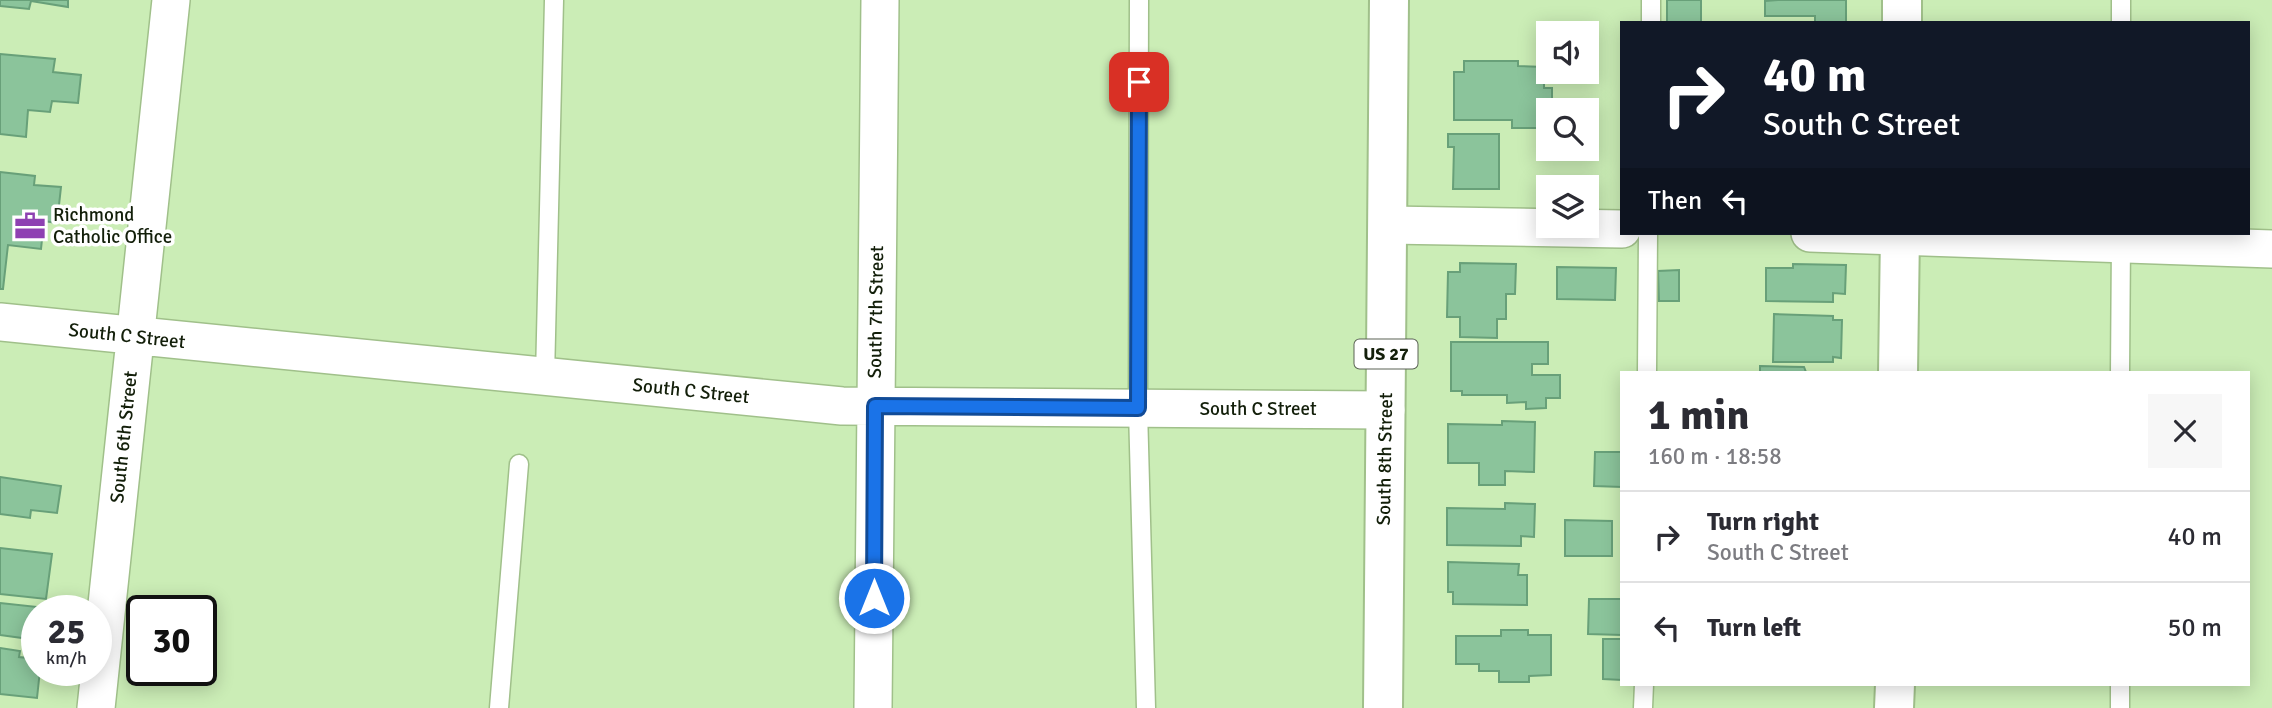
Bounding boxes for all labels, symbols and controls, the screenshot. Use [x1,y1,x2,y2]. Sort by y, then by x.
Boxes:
map controls [1536,21,1599,238]
button: sound [1536,21,1599,84]
text: 40 m [1763,45,1866,105]
icon: right [1648,49,1739,140]
pin [1109,52,1169,112]
icon: arrive [1120,63,1158,101]
button: search [1536,98,1599,161]
text: South C Street [1763,105,1960,144]
button: layers [1536,175,1599,238]
icon: left [1716,182,1754,220]
text: Then [1648,185,1702,217]
place label: Richmond Catholic Office [53,203,172,249]
office icon: Richmond Catholic Office [13,209,47,243]
street label: South 7th Street [863,245,889,379]
street label: South C Street [67,318,187,354]
road number: US 27 [1354,340,1418,368]
street label: South 6th Street [105,369,143,504]
street label: South C Street [631,373,751,409]
text: 1 min [1648,390,1749,441]
street label: South 8th Street [1372,392,1398,526]
button: close [2148,394,2222,468]
street label: South C Street [1199,397,1317,421]
text: 160 m · 18:58 [1648,442,1782,471]
text: Turn right [1707,506,1819,538]
icon: right [1648,518,1686,556]
text: 40 m [2167,521,2222,553]
text: South C Street [1707,538,1849,567]
position arrow [837,561,911,635]
speed limit sign: 30 [126,595,217,686]
icon: left [1648,609,1686,647]
text: 25 [48,610,85,653]
text: Turn left [1707,612,1801,644]
text: 50 m [2167,612,2222,644]
text: km/h [46,647,87,669]

